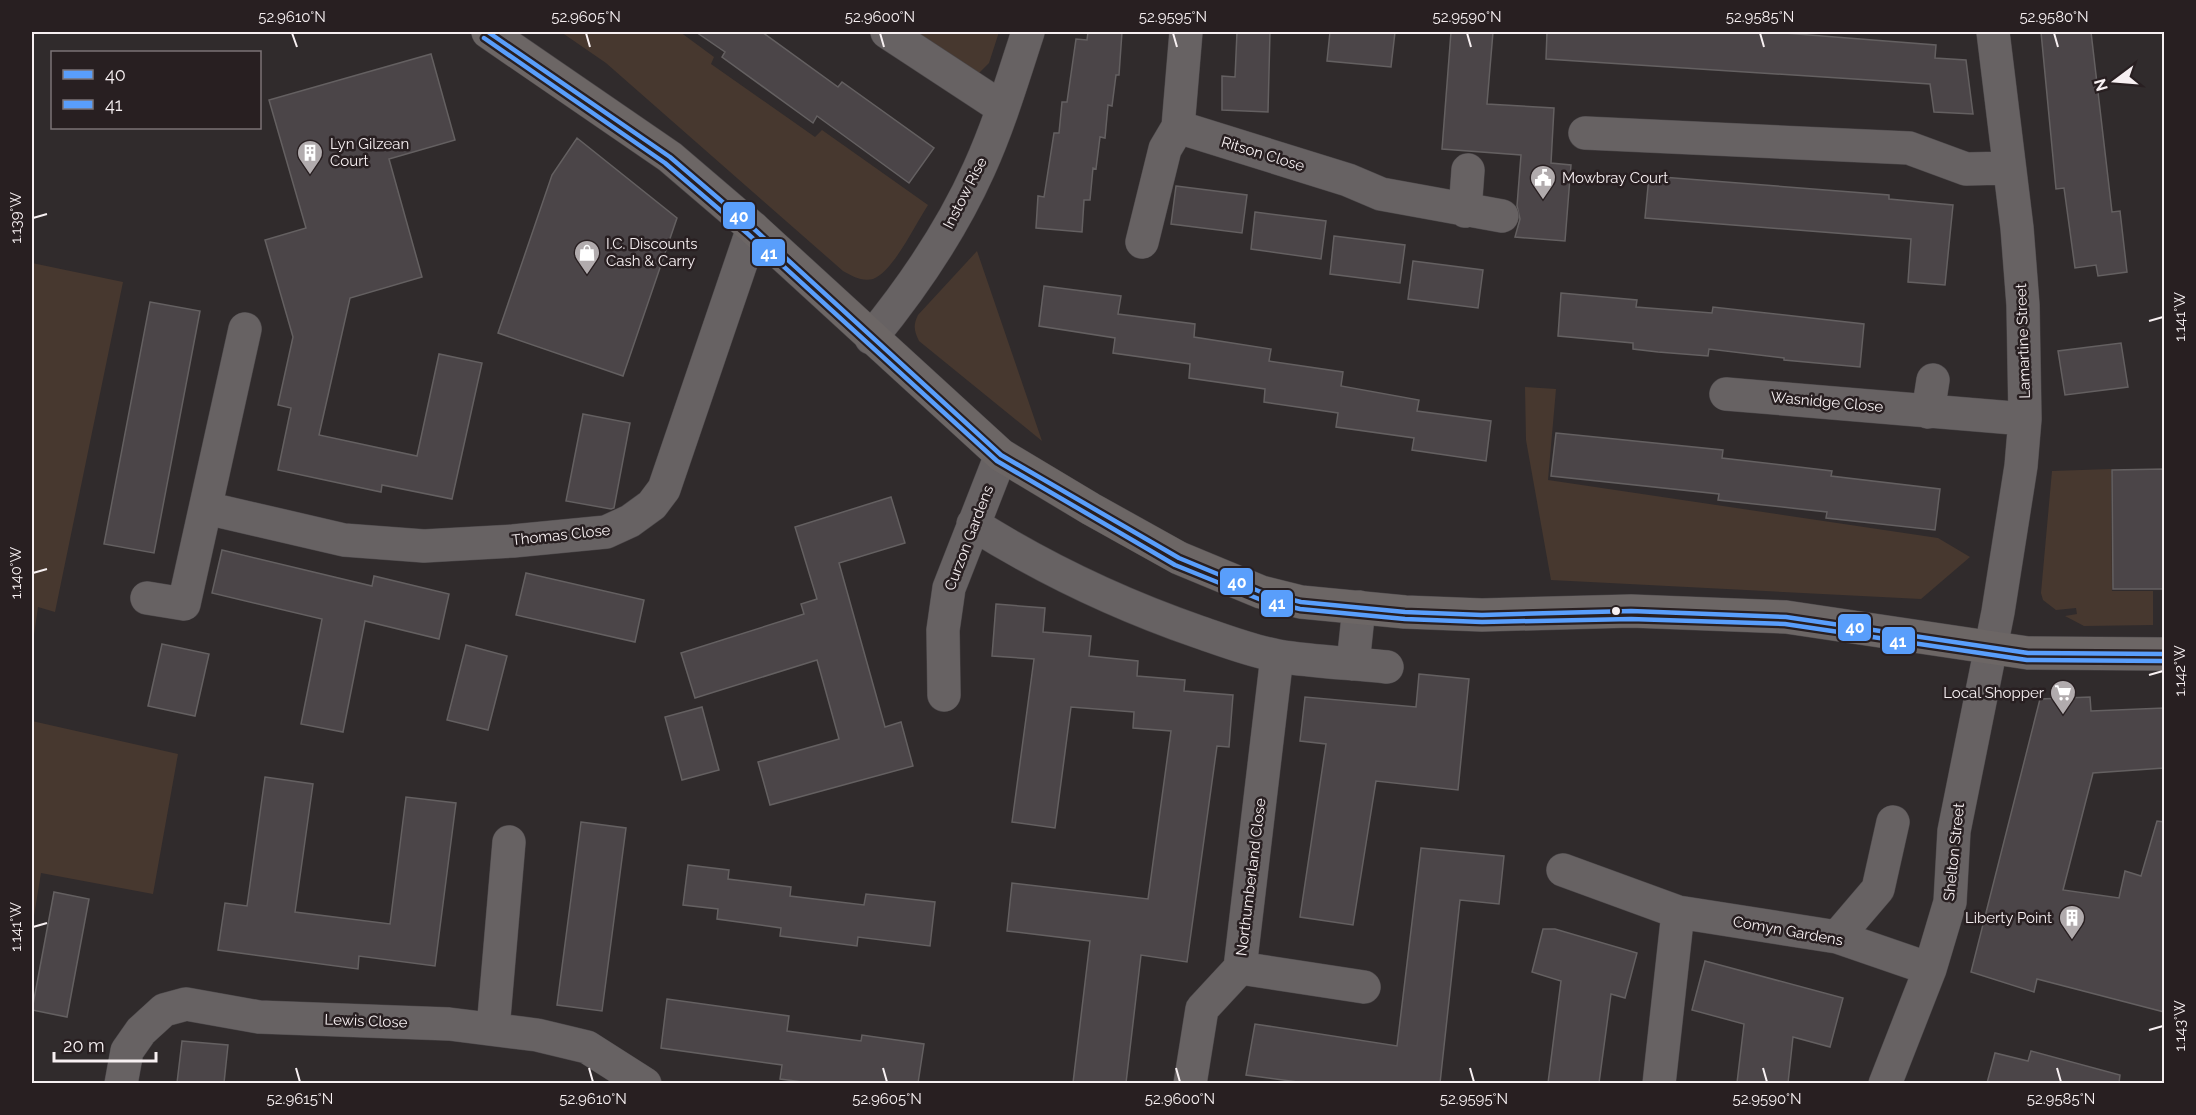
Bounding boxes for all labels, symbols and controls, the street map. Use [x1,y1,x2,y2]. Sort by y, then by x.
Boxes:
text: 52.9610°N [258,8,326,26]
text: 52.9605°N [551,8,621,26]
text: 52.9600°N [845,8,915,26]
text: 52.9595°N [1139,8,1207,26]
text: 52.9590°N [1432,8,1502,26]
text: 52.9585°N [1726,8,1794,26]
text: 52.9580°N [2019,8,2089,26]
legend [51,51,261,129]
north arrow [2085,51,2145,111]
text: 40 [105,64,126,85]
text: N [2090,77,2112,93]
text: 41 [105,94,123,115]
street label: Ritson Close [1219,133,1307,175]
place label: Lyn Gilzean Court [330,135,409,170]
building icon: Lyn Gilzean Court [295,138,325,176]
street label: Instow Rise [939,154,991,232]
public building icon: Mowbray Court [1528,163,1558,201]
place label: Mowbray Court [1562,169,1668,187]
text: 1.139°W [7,192,25,244]
line badge: 40 [722,201,756,230]
text: 40 [730,207,749,226]
place label: I.C. Discounts Cash & Carry [606,235,697,270]
shop icon: I.C. Discounts Cash & Carry [572,238,602,276]
line badge: 41 [751,238,786,267]
text: 41 [760,244,778,263]
street label: Lamartine Street [2012,283,2034,399]
text: 1.141°W [2171,292,2189,342]
street label: Wasnidge Close [1770,388,1884,416]
street label: Curzon Gardens [941,483,997,593]
street label: Thomas Close [511,521,611,549]
text: 1.140°W [7,546,25,599]
line badge: 40 [1219,567,1254,596]
text: 40 [1228,573,1247,592]
line badge: 41 [1260,589,1294,618]
text: 41 [1268,594,1286,613]
unlabelled marker [1610,605,1622,617]
line badge: 40 [1837,613,1872,642]
text: 40 [1846,618,1865,637]
line badge: 41 [1881,626,1916,655]
text: 41 [1889,632,1907,651]
text: 1.142°W [2171,645,2189,697]
supermarket icon: Local Shopper [2048,678,2078,716]
place label: Local Shopper [1943,684,2045,702]
street label: Northumberland Close [1232,797,1270,957]
street label: Shelton Street [1940,802,1968,902]
text: 1.141°W [7,902,25,952]
building icon: Liberty Point [2057,903,2087,941]
place label: Liberty Point [1965,909,2052,927]
street label: Comyn Gardens [1731,912,1845,950]
text: 1.143°W [2171,1000,2189,1052]
street label: Lewis Close [324,1011,408,1031]
scale bar [54,1025,156,1063]
text: 20 m [63,1035,105,1056]
text: 52.9615°N [267,1090,333,1108]
text: 52.9610°N [559,1090,627,1108]
text: 52.9605°N [852,1090,922,1108]
text: 52.9600°N [1145,1090,1215,1108]
text: 52.9595°N [1440,1090,1508,1108]
text: 52.9590°N [1732,1090,1802,1108]
text: 52.9585°N [2027,1090,2095,1108]

